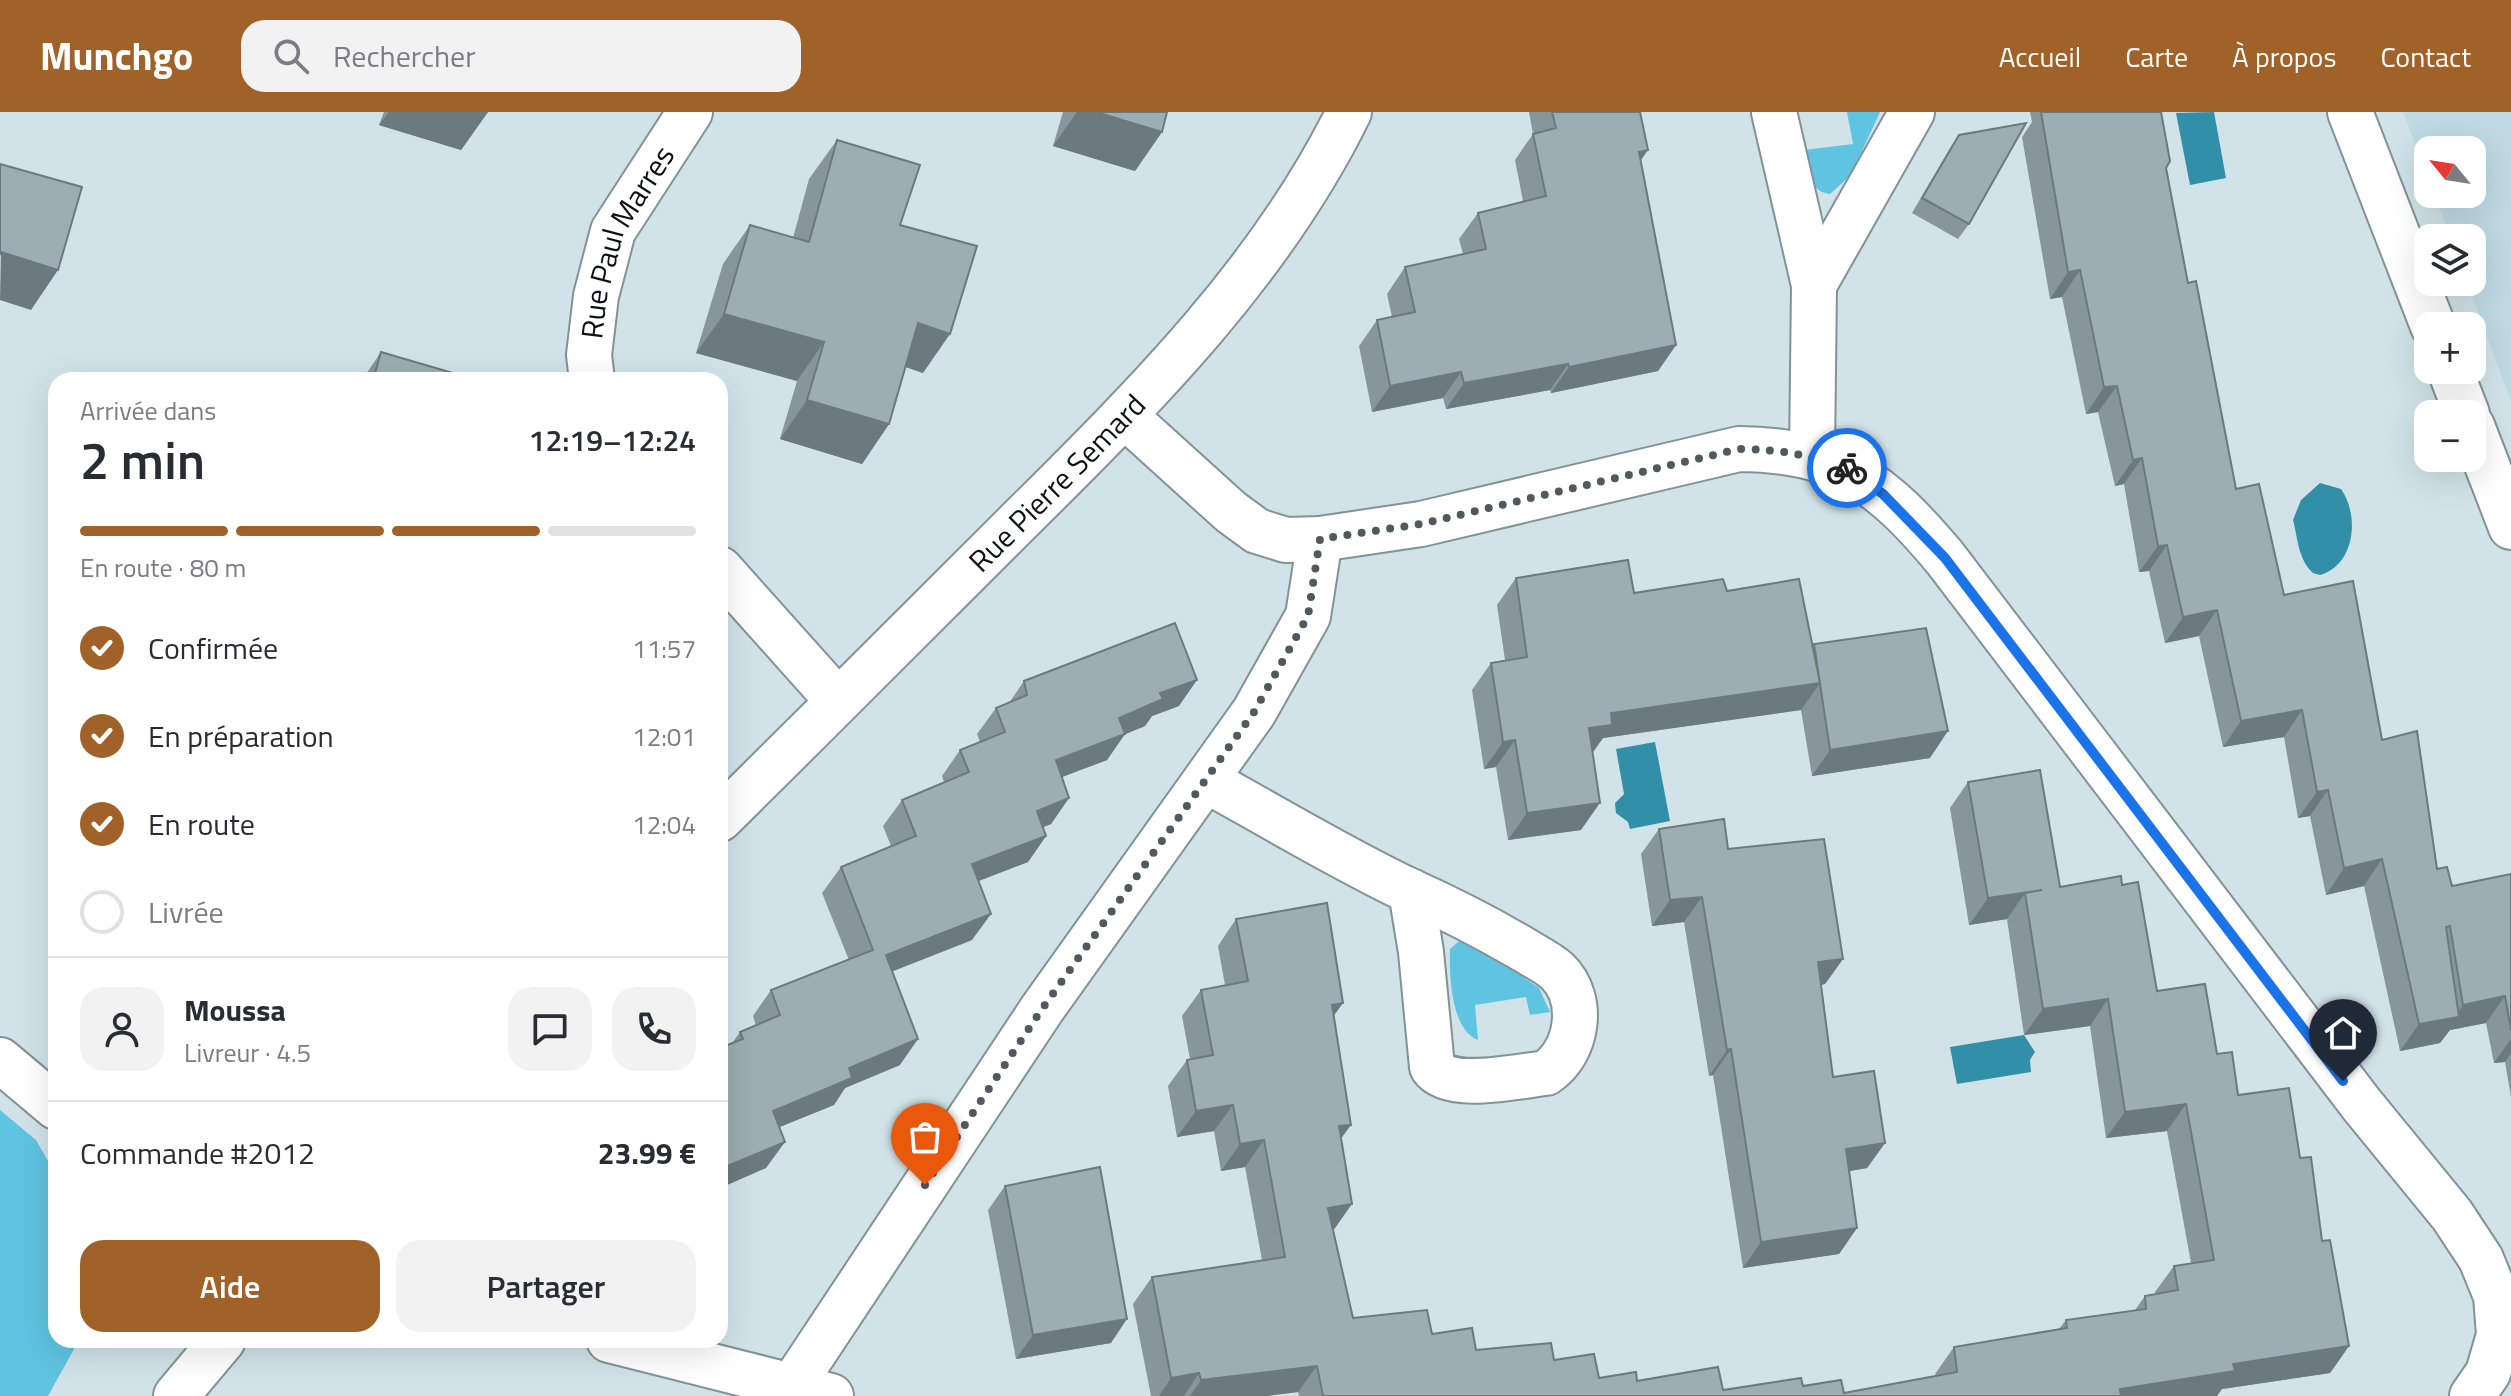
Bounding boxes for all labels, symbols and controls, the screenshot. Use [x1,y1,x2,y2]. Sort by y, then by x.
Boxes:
search box [241,20,801,92]
text: Munchgo [40,27,193,85]
text: Rechercher [333,33,476,79]
icon: search [269,34,313,78]
text: Accueil [1999,35,2081,78]
text: Carte [2125,35,2188,78]
text: À propos [2232,35,2336,78]
text: Contact [2380,35,2471,78]
street label: Rue Paul Marres [568,136,686,341]
north arrow [2414,136,2486,208]
map controls [2414,136,2486,472]
button: layers [2414,224,2486,296]
button: + [2414,312,2486,384]
street label: Rue Pierre Semard [958,383,1156,582]
text: Arrivée dans [80,391,216,430]
button: − [2414,400,2486,472]
text: 12:19–12:24 [529,417,696,463]
text: 2 min [80,420,205,499]
courier [1807,428,1887,508]
icon: bike [1825,446,1869,490]
text: En route · 80 m [80,548,246,587]
text: Confirmée [148,625,278,671]
icon: check [80,626,124,670]
text: 11:57 [632,629,696,668]
text: En préparation [148,713,334,759]
icon: check [80,714,124,758]
text: 12:01 [632,717,696,756]
text: En route [148,801,255,847]
icon: check [80,802,124,846]
text: 12:04 [632,805,696,844]
text: Livrée [148,889,224,935]
button: person [80,987,164,1071]
text: Moussa [184,987,286,1033]
button: chat [508,987,592,1071]
button: phone [612,987,696,1071]
pin [2309,999,2377,1081]
icon: home [2321,1011,2365,1055]
text: Livreur · 4.5 [184,1033,311,1072]
pin [891,1103,959,1185]
icon: bag [903,1115,947,1159]
text: Commande #2012 [80,1130,315,1176]
text: 23.99 € [598,1130,696,1176]
button: Aide [80,1240,380,1332]
button: Partager [396,1240,696,1332]

